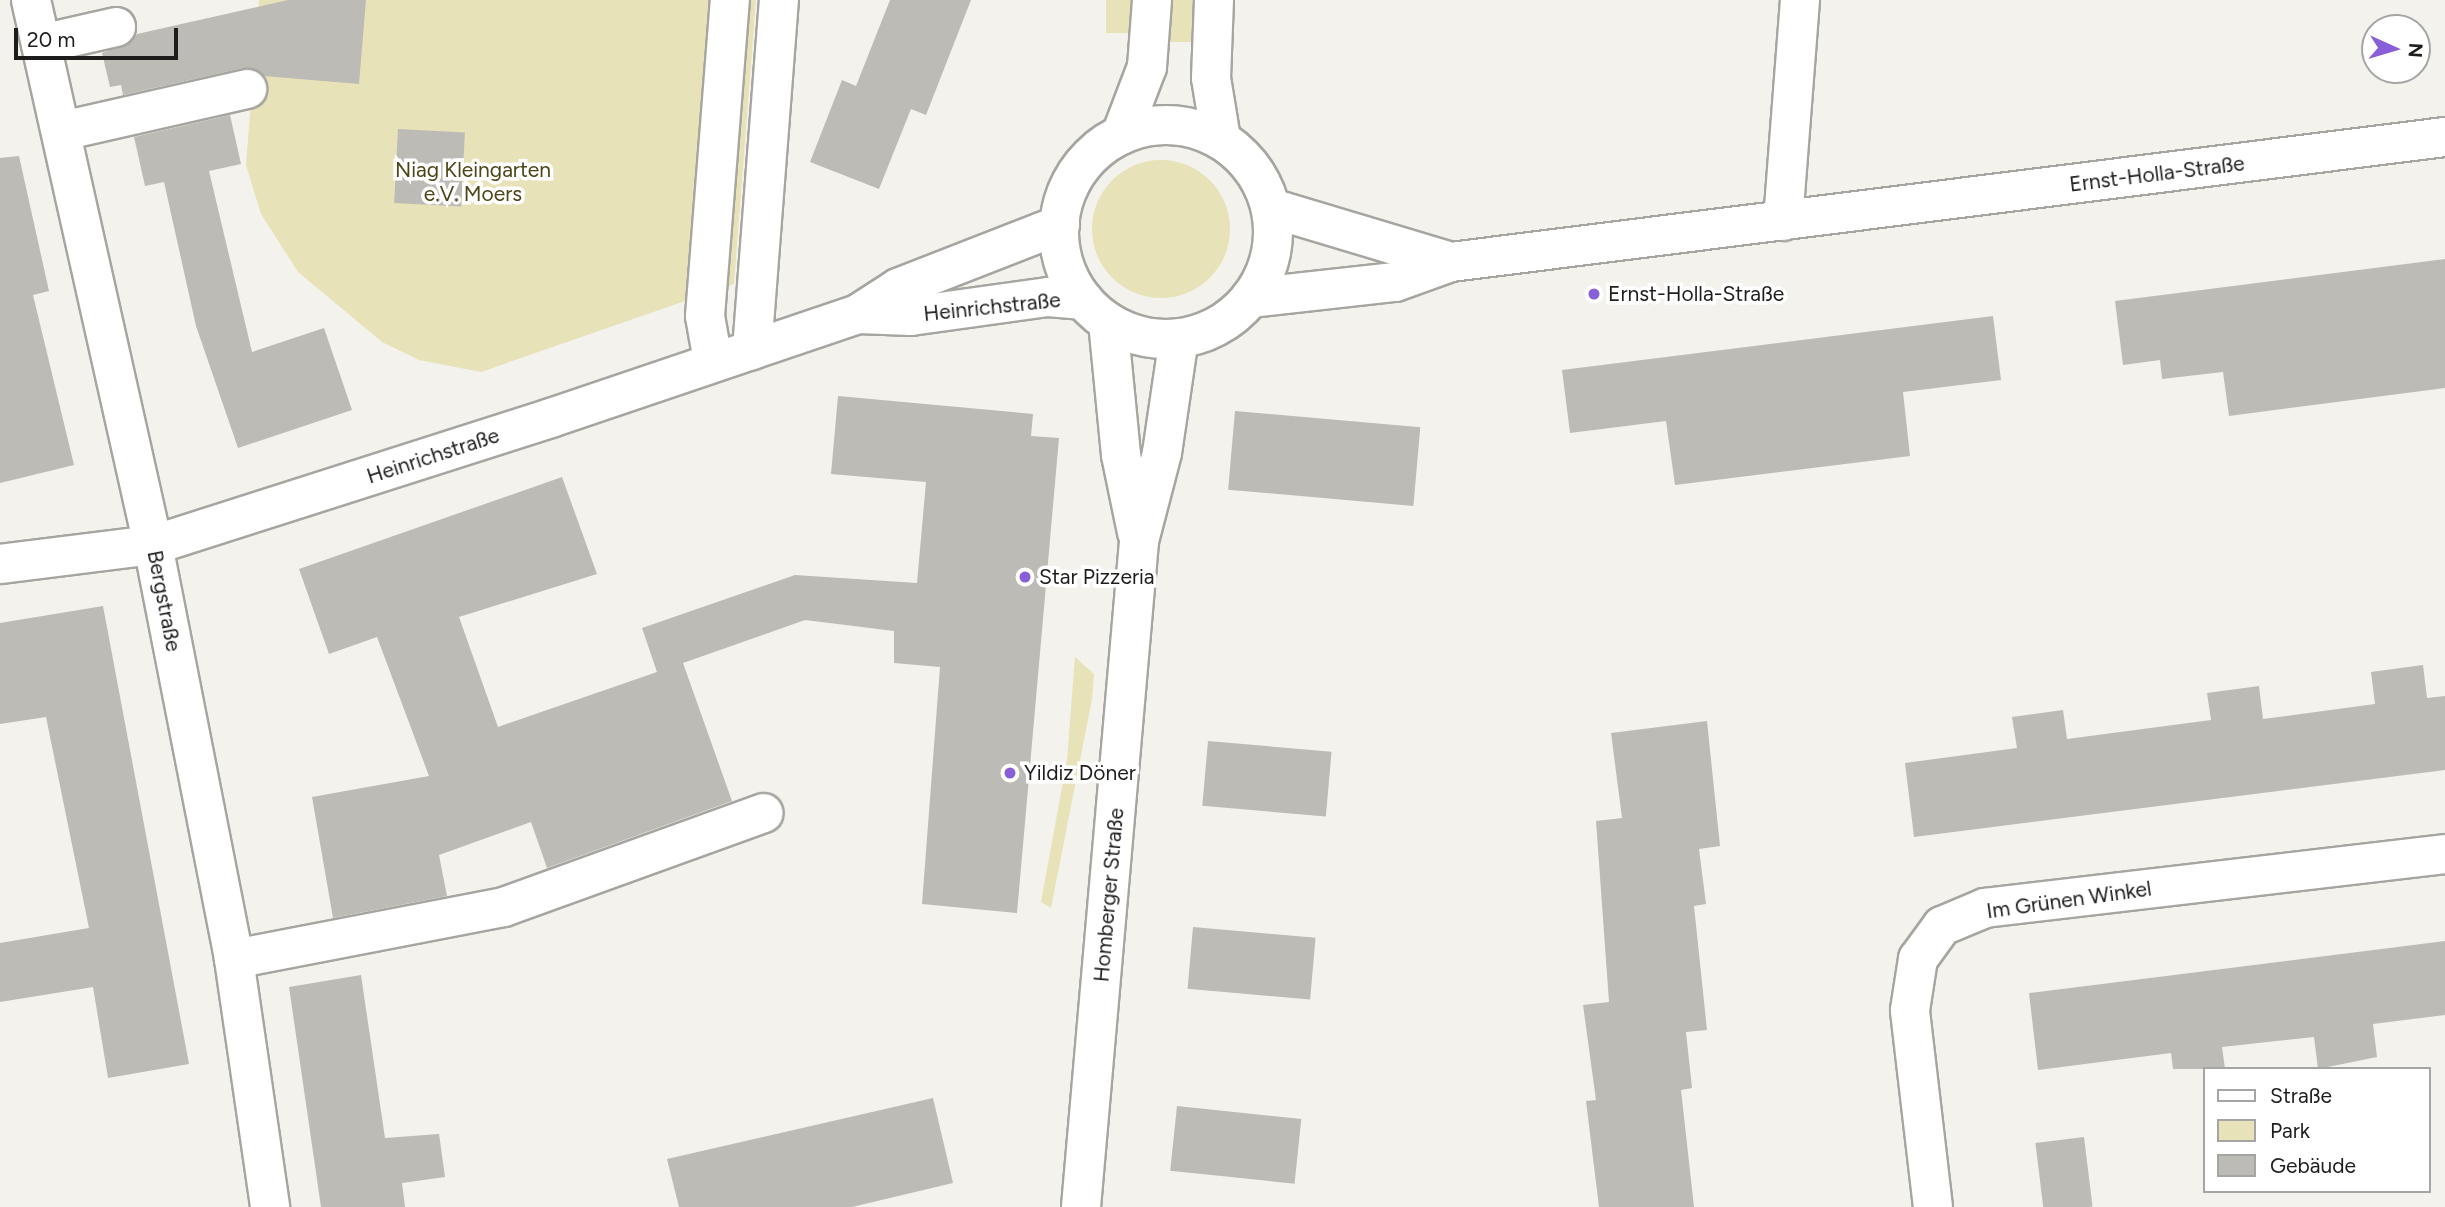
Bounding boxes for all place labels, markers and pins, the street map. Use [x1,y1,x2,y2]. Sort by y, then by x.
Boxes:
place label: Ernst-Holla-Straße [1608,281,1784,307]
marker: Ernst-Holla-Straße [1586,286,1602,302]
place label: Star Pizzeria [1039,564,1155,590]
marker: Star Pizzeria [1017,569,1033,585]
place label: Yildiz Döner [1024,760,1136,786]
marker: Yildiz Döner [1002,765,1018,781]

